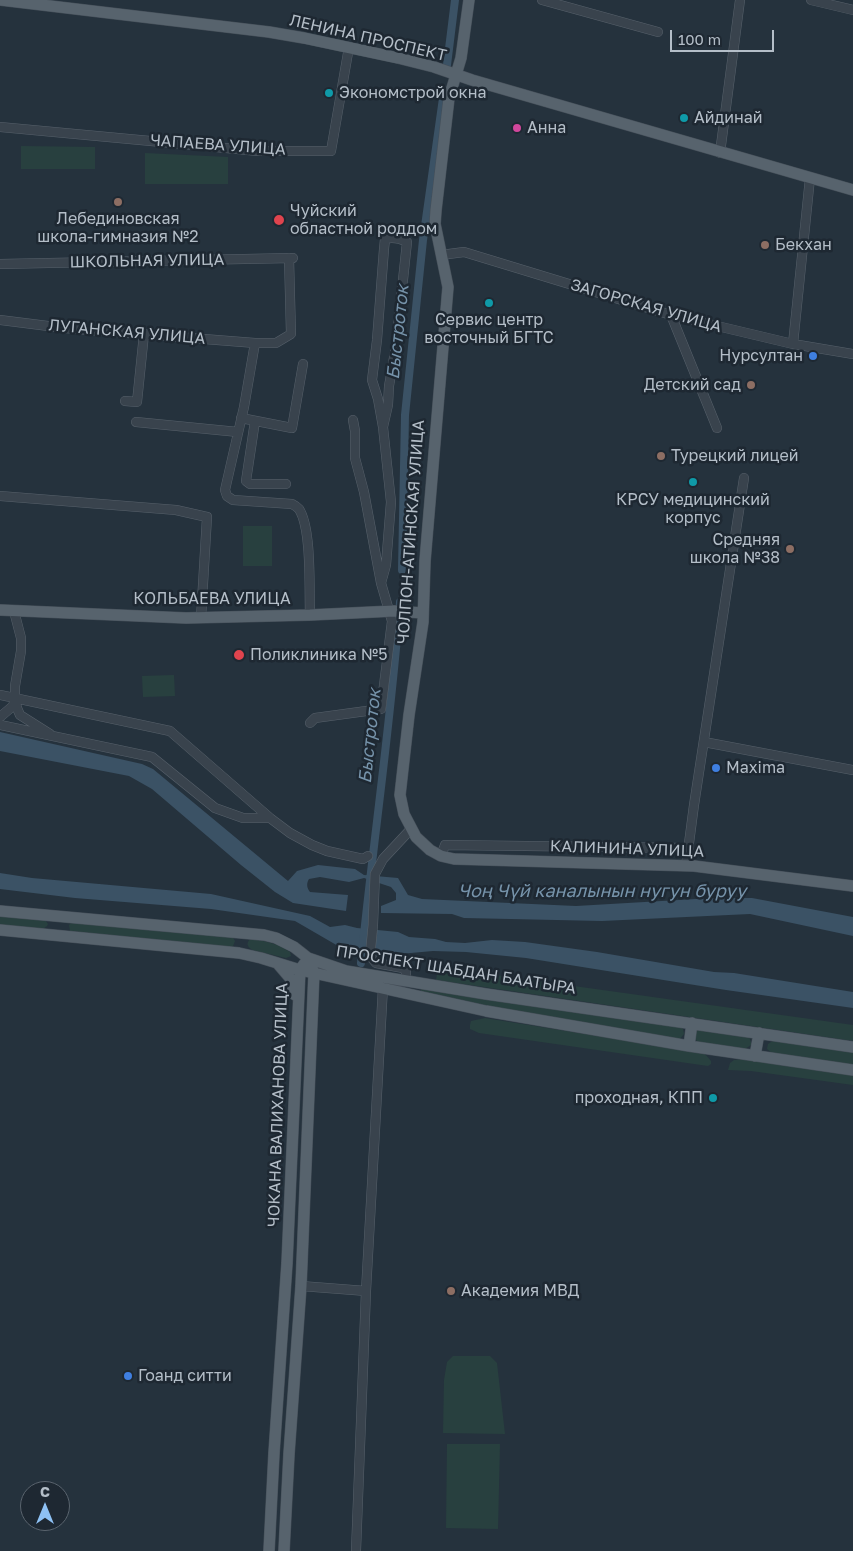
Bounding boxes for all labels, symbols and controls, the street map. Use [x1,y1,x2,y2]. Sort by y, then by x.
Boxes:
street label: ЛЕНИНА ПРОСПЕКТ [288,11,448,65]
scale bar [673,20,777,52]
text: 100 m [678,30,721,48]
place label: Экономстрой окна [339,83,487,103]
marker: Экономстрой окна [323,87,335,99]
place label: Айдинай [694,108,762,128]
marker: Айдинай [678,112,690,124]
place label: Анна [527,118,566,138]
marker: Анна [511,122,523,134]
street label: ЧАПАЕВА УЛИЦА [150,131,286,159]
marker: Лебединовская школа-гимназия №2 [112,196,124,208]
place label: Чуйский областной роддом [290,201,437,239]
place label: Лебединовская школа-гимназия №2 [37,209,199,247]
marker: Чуйский областной роддом [272,213,286,227]
place label: Бекхан [775,235,832,255]
marker: Бекхан [759,239,771,251]
street label: ШКОЛЬНАЯ УЛИЦА [69,250,225,272]
street label: ЗАГОРСКАЯ УЛИЦА [568,275,724,337]
water label: Быстроток [382,284,414,380]
marker: Сервис центр восточный БГТС [483,297,495,309]
place label: Сервис центр восточный БГТС [424,310,554,348]
street label: ЛУГАНСКАЯ УЛИЦА [48,316,206,348]
place label: Нурсултан [719,346,803,366]
marker: Нурсултан [807,350,819,362]
place label: Детский сад [644,375,741,395]
marker: Детский сад [745,379,757,391]
street label: ЧОЛПОН-АТИНСКАЯ УЛИЦА [394,419,428,645]
place label: Турецкий лицей [671,446,798,466]
marker: Турецкий лицей [655,450,667,462]
marker: КРСУ медицинский корпус [687,476,699,488]
place label: КРСУ медицинский корпус [616,490,770,528]
place label: Средняя школа №38 [690,530,780,568]
marker: Средняя школа №38 [784,543,796,555]
street label: КОЛЬБАЕВА УЛИЦА [133,589,291,609]
place label: Поликлиника №5 [250,645,388,665]
marker: Поликлиника №5 [232,648,246,662]
water label: Быстроток [354,688,386,784]
place label: Maxima [726,758,785,778]
marker: Maxima [710,762,722,774]
street label: КАЛИНИНА УЛИЦА [550,837,704,861]
water label: Чоң Чүй каналынын нугун буруу [458,880,746,902]
street label: ПРОСПЕКТ ШАБДАН БААТЫРА [335,942,577,998]
street label: ЧОКАНА ВАЛИХАНОВА УЛИЦА [264,983,292,1227]
place label: проходная, КПП [575,1088,703,1108]
marker: проходная, КПП [707,1092,719,1104]
place label: Академия МВД [461,1281,579,1301]
marker: Академия МВД [445,1285,457,1297]
place label: Гоанд ситти [138,1366,232,1386]
marker: Гоанд ситти [122,1370,134,1382]
north arrow [20,1481,70,1531]
text: С [40,1483,50,1500]

